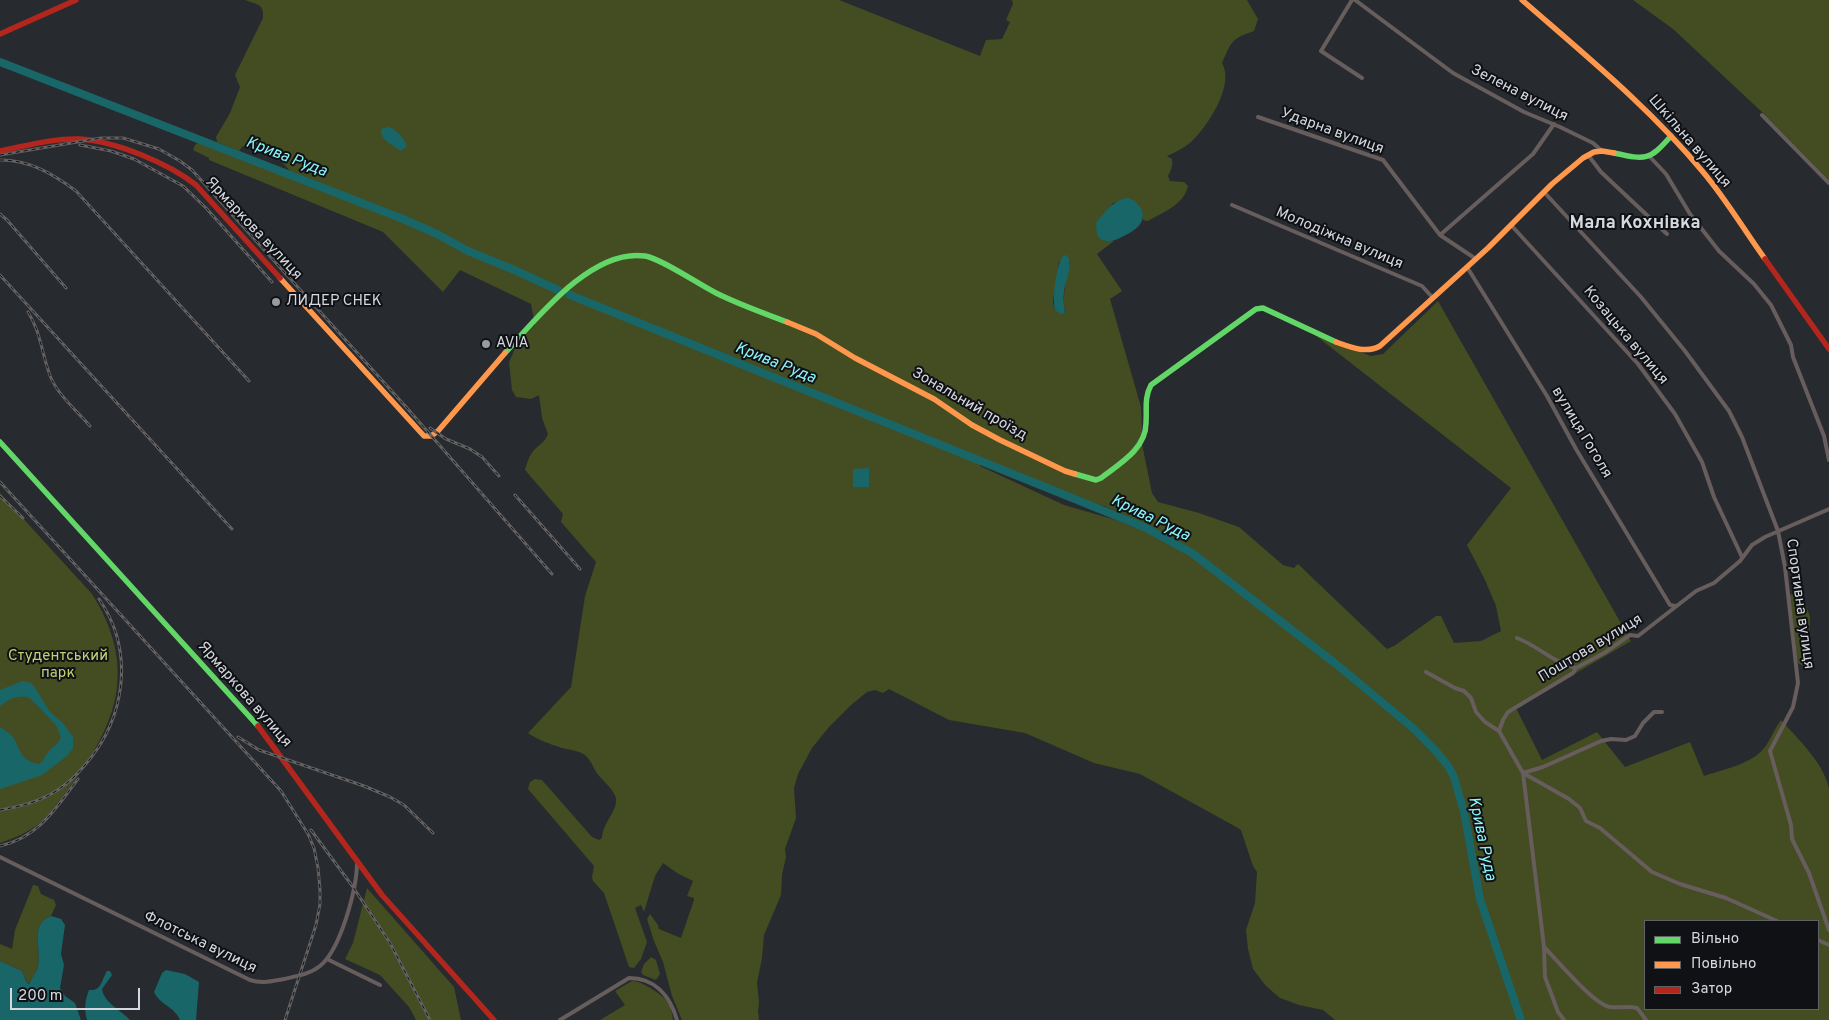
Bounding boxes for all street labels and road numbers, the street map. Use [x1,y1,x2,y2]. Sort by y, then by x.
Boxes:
street label: Зелена вулиця [1467,62,1571,126]
street label: Шкільна вулиця [1644,92,1734,192]
street label: Ударна вулиця [1278,105,1386,159]
street label: Ярмаркова вулиця [201,174,305,284]
street label: Молодіжна вулиця [1273,204,1405,274]
street label: Козацька вулиця [1579,283,1671,389]
street label: Зональний проїзд [908,365,1030,445]
street label: вулиця Гоголя [1547,384,1615,482]
street label: Спортивна вулиця [1781,538,1817,670]
street label: Поштова вулиця [1536,611,1646,687]
street label: Ярмаркова вулиця [193,638,295,752]
street label: Флотська вулиця [141,908,259,978]

